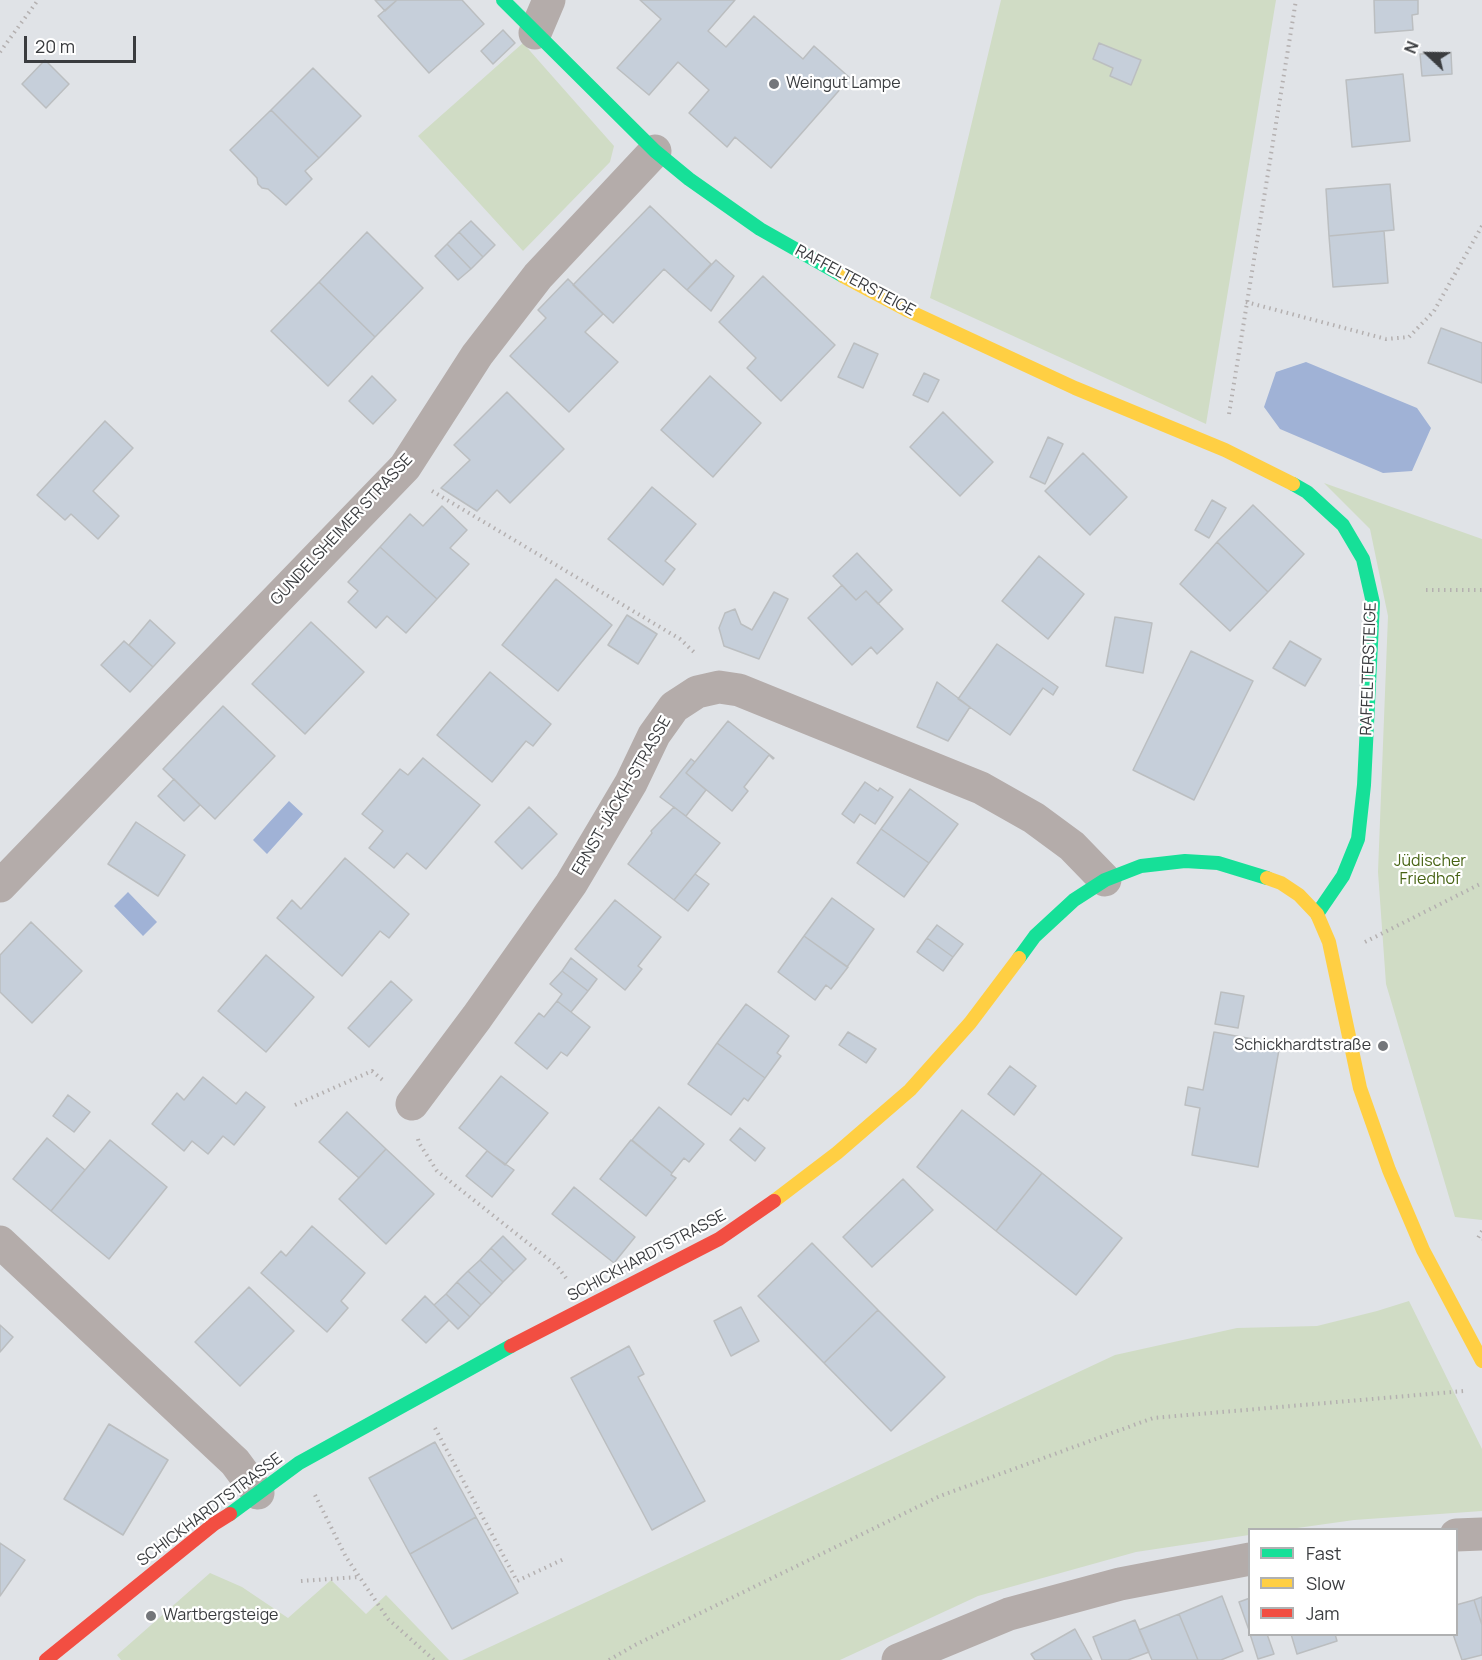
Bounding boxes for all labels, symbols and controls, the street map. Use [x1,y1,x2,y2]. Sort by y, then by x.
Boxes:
scale bar [27,24,140,62]
north arrow [1398,24,1458,84]
text: 20 m [35,34,75,58]
text: N [1399,38,1424,57]
place label: Weingut Lampe [786,74,901,94]
marker: Weingut Lampe [767,77,781,91]
street label: RAFFELTERSTEIGE [792,241,918,321]
street label: GUNDELSHEIMER STRASSE [267,451,417,609]
street label: RAFFELTERSTEIGE [1357,602,1381,736]
street label: ERNST-JÄCKH-STRASSE [569,713,675,879]
park label: Jüdischer Friedhof [1394,852,1466,890]
place label: Schickhardtstraße [1234,1036,1371,1056]
marker: Schickhardtstraße [1376,1039,1390,1053]
street label: SCHICKHARDTSTRASSE [565,1206,729,1306]
street label: SCHICKHARDTSTRASSE [134,1449,286,1571]
legend [1248,1528,1458,1636]
text: Fast [1306,1541,1341,1565]
text: Slow [1306,1571,1345,1595]
text: Jam [1306,1601,1340,1625]
place label: Wartbergsteige [163,1606,278,1626]
marker: Wartbergsteige [144,1609,158,1623]

